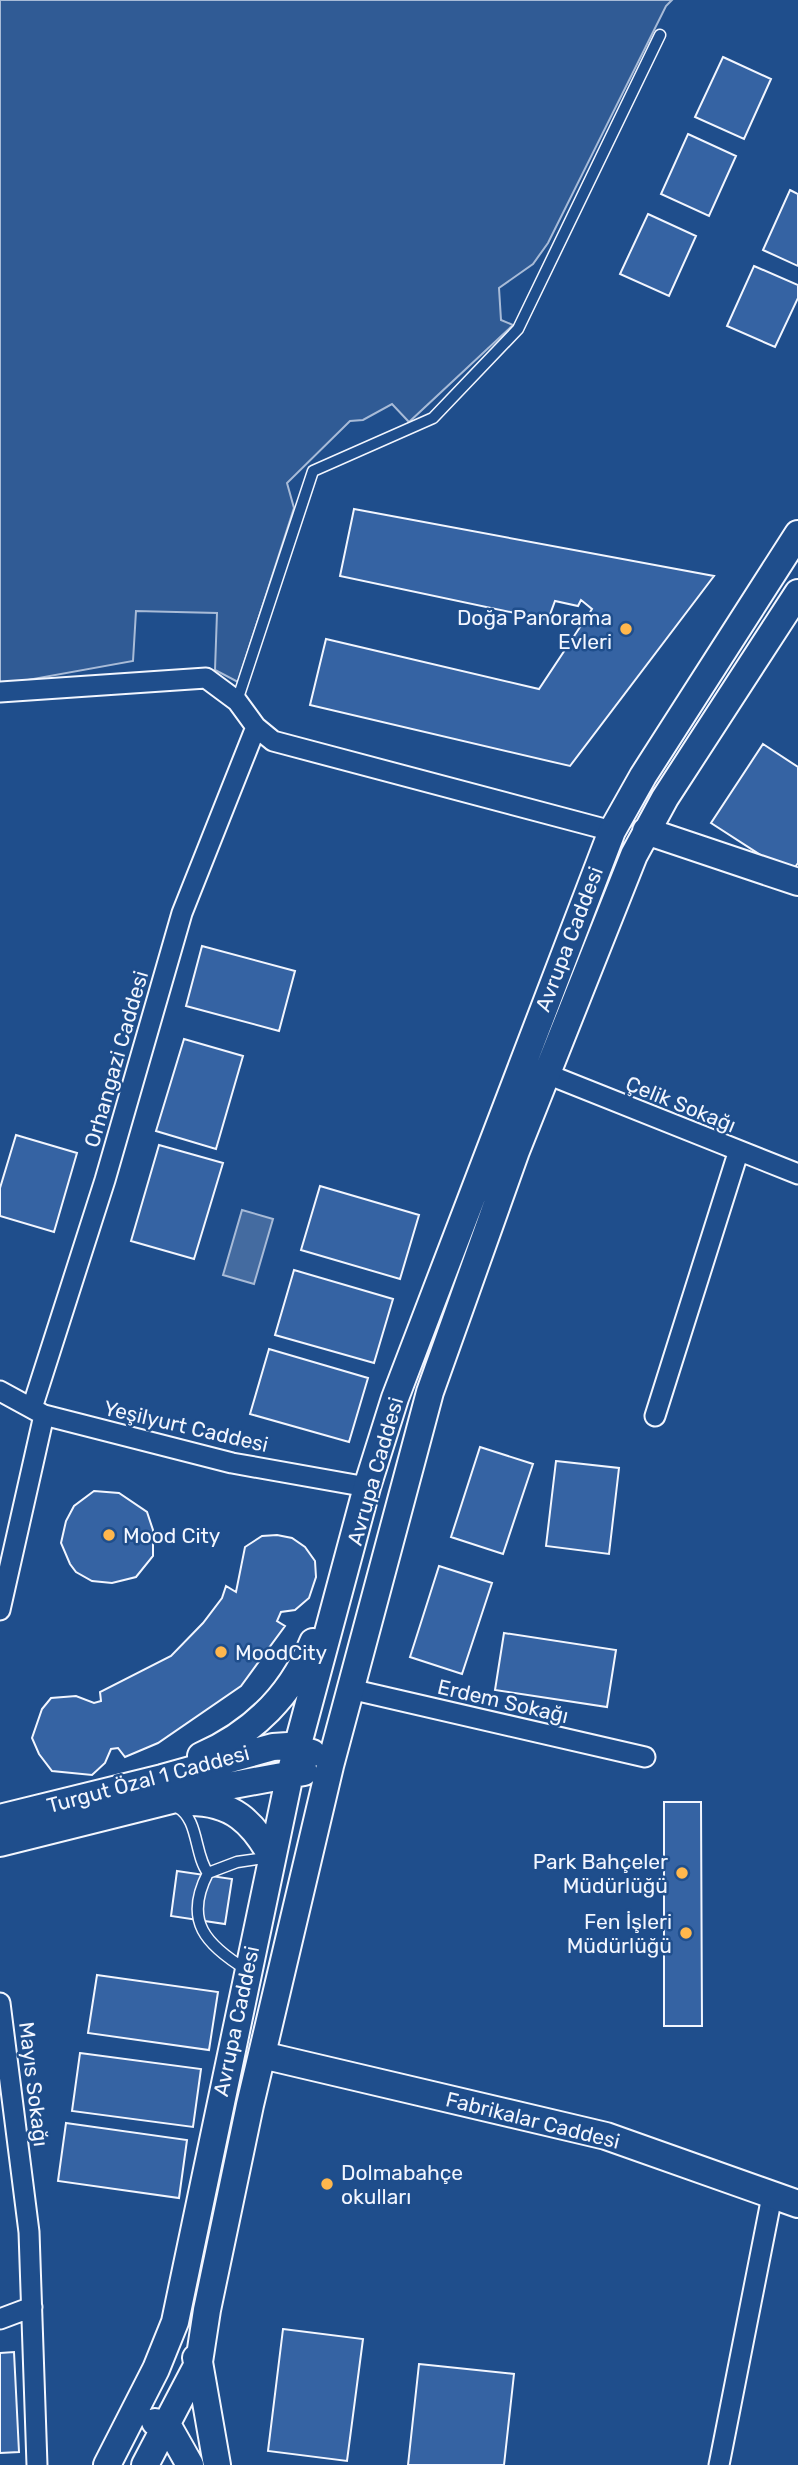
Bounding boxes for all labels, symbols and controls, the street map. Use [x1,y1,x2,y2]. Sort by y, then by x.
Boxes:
place label: Doğa Panorama Evleri [457,605,612,654]
marker: Doğa Panorama Evleri [618,621,634,637]
street label: Avrupa Caddesi [530,863,608,1015]
street label: Orhangazi Caddesi [79,968,153,1150]
street label: Çelik Sokağı [622,1071,740,1137]
street label: Avrupa Caddesi [342,1394,408,1548]
street label: Yeşilyurt Caddesi [101,1395,271,1457]
place label: Mood City [123,1523,221,1548]
marker: Mood City [101,1527,117,1543]
place label: MoodCity [235,1640,328,1665]
marker: MoodCity [213,1644,229,1660]
street label: Erdem Sokağı [435,1674,571,1728]
street label: Turgut Özal 1 Caddesi [44,1740,252,1818]
place label: Park Bahçeler Müdürlüğü [533,1849,668,1898]
marker: Park Bahçeler Müdürlüğü [674,1865,690,1881]
place label: Fen İşleri Müdürlüğü [567,1909,672,1958]
marker: Fen İşleri Müdürlüğü [678,1925,694,1941]
street label: Avrupa Caddesi [208,1944,264,2098]
street label: Mayıs Sokağı [14,2020,54,2148]
street label: Fabrikalar Caddesi [443,2086,623,2154]
place label: Dolmabahçe okulları [341,2160,463,2209]
marker: Dolmabahçe okulları [319,2176,335,2192]

